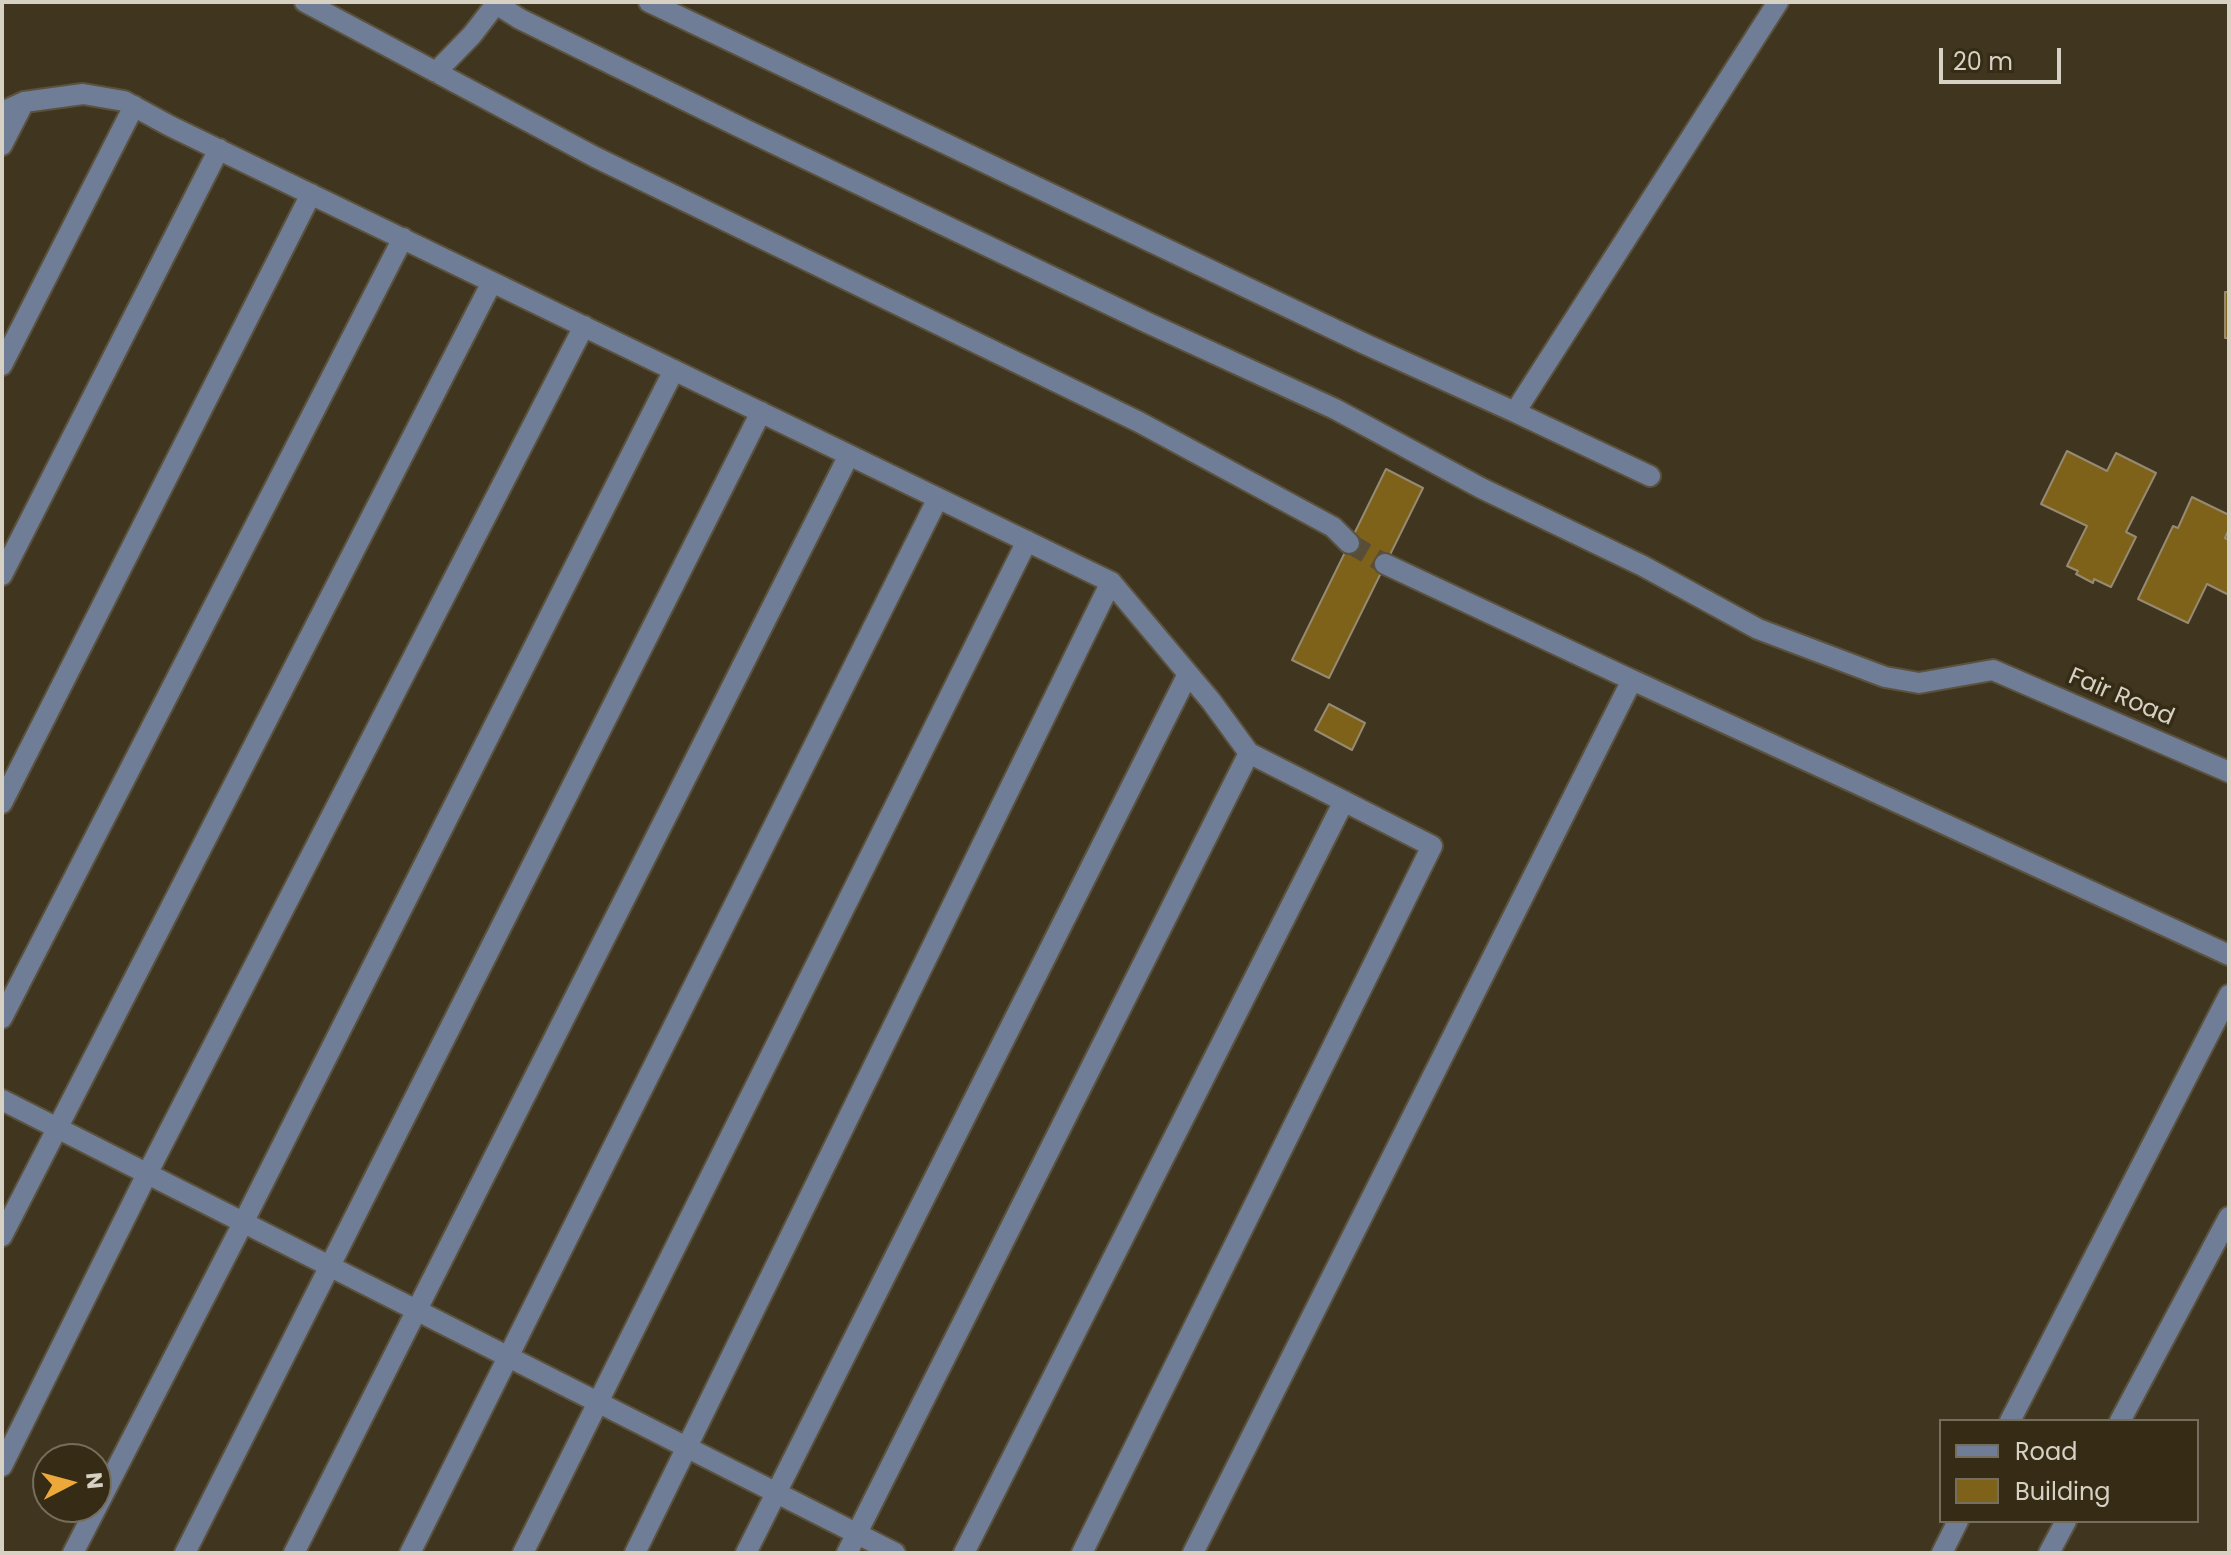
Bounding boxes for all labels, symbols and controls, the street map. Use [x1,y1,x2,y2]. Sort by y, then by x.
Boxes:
scale bar [1943,32,2065,82]
text: 20 m [1953,45,2013,78]
street label: Fair Road [2064,663,2178,733]
legend [1939,1419,2199,1523]
text: Road [2015,1435,2077,1468]
north arrow [32,1443,112,1523]
text: N [78,1471,111,1490]
text: Building [2015,1475,2111,1508]

